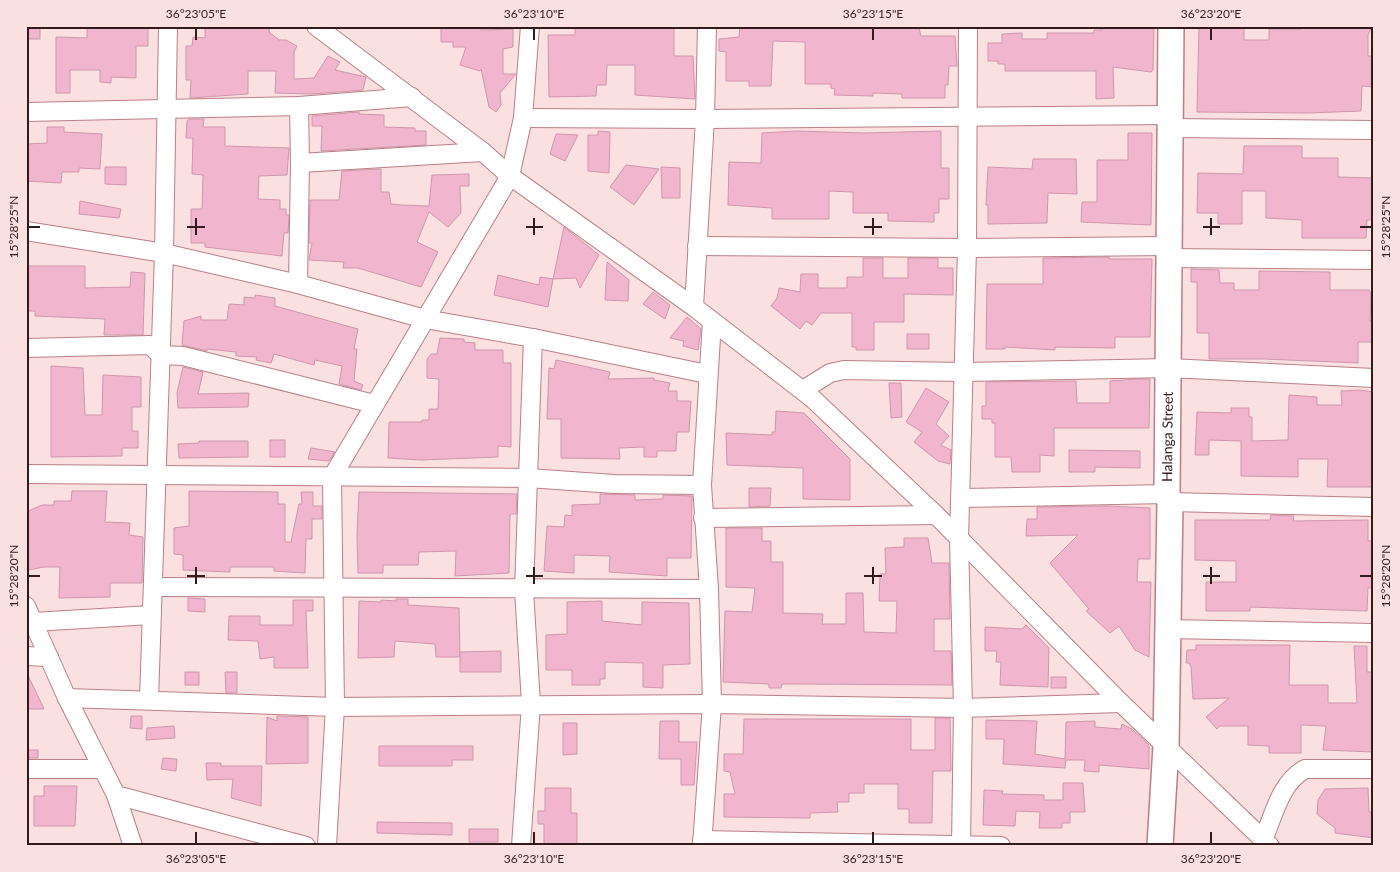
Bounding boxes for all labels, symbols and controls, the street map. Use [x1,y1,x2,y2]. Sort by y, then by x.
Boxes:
text: 36°23'05"E [166,6,226,21]
text: 36°23'10"E [504,6,564,21]
text: 36°23'15"E [843,6,903,21]
text: 36°23'20"E [1181,6,1241,21]
text: 15°28'25"N [6,196,21,258]
text: 15°28'25"N [1378,196,1393,258]
street label: Halanga Street [1158,392,1176,482]
text: 15°28'20"N [6,545,21,607]
text: 15°28'20"N [1378,545,1393,607]
text: 36°23'05"E [166,851,226,866]
text: 36°23'10"E [504,851,564,866]
text: 36°23'15"E [843,851,903,866]
text: 36°23'20"E [1181,851,1241,866]

